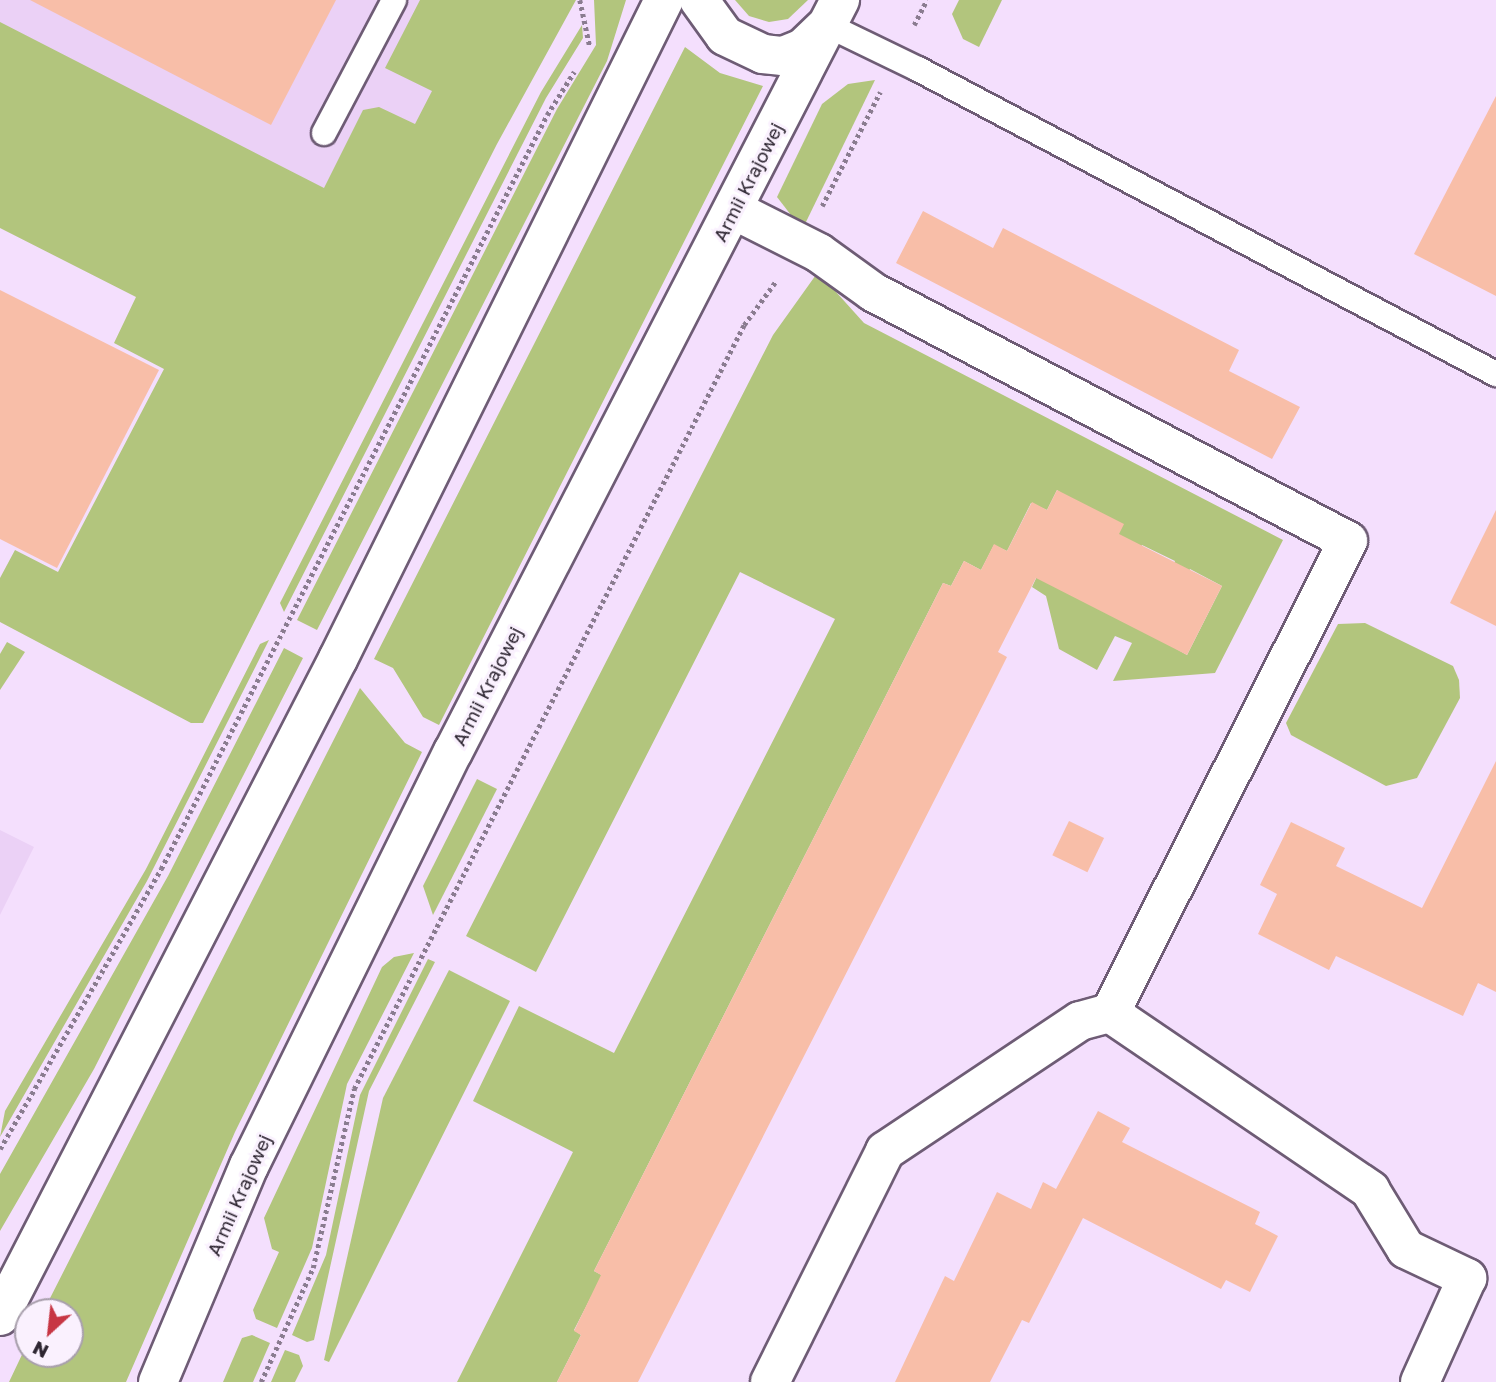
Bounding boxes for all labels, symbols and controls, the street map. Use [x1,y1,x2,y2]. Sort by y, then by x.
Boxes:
street label: Armii Krajowej [708,119,788,245]
street label: Armii Krajowej [447,623,527,749]
street label: Armii Krajowej [202,1131,276,1259]
north arrow [14,1298,84,1368]
text: N [28,1337,52,1364]

